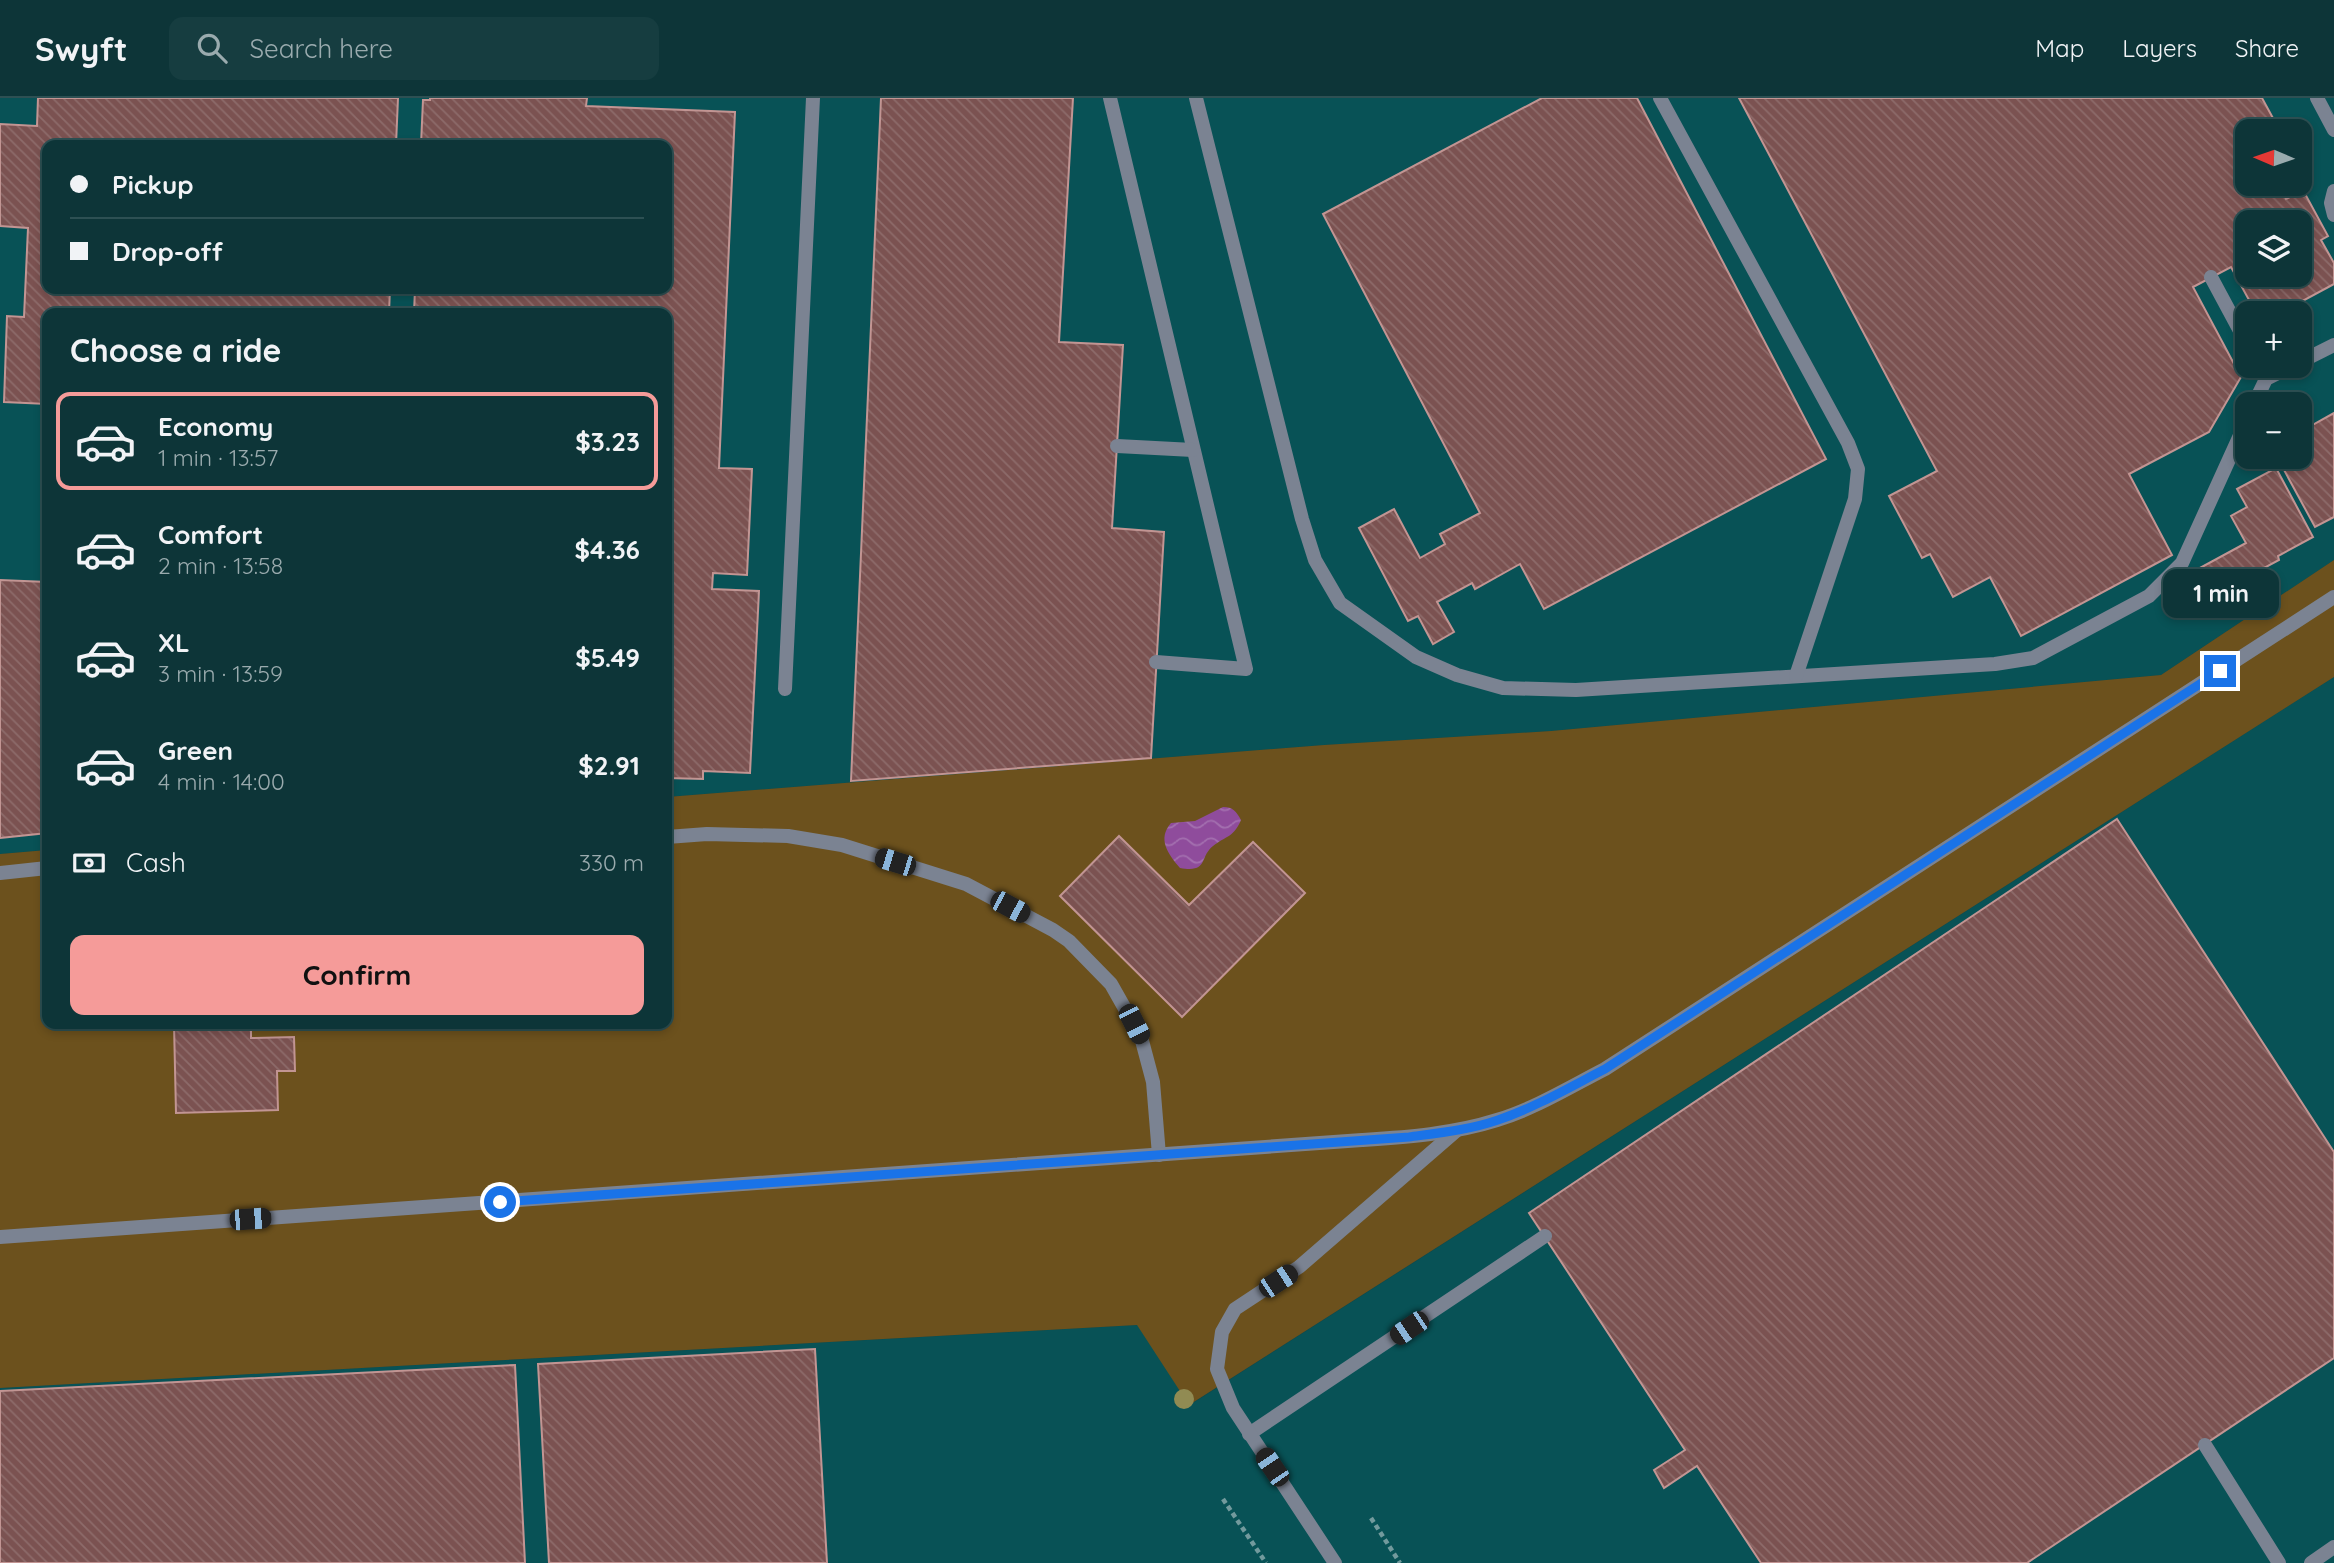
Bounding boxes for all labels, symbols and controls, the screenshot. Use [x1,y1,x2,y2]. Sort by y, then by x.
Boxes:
search box [169,17,659,80]
text: Swyft [35,28,127,69]
icon: search [193,29,231,67]
text: Search here [249,32,393,65]
text: Map [2035,33,2084,63]
text: Layers [2122,33,2197,63]
text: Share [2235,33,2299,63]
north arrow [2235,119,2312,196]
map controls [2235,119,2312,469]
text: Pickup [112,168,194,201]
button: layers [2235,210,2312,287]
text: Drop-off [112,235,223,268]
button: + [2235,301,2312,378]
text: Choose a ride [70,330,282,370]
button: − [2235,392,2312,469]
icon: car [74,410,137,473]
text: Economy [158,410,273,443]
text: $3.23 [575,425,640,458]
text: 1 min · 13:57 [158,443,278,472]
icon: car [74,518,137,581]
text: Comfort [158,518,263,551]
text: $4.36 [574,533,640,566]
text: 2 min · 13:58 [158,551,283,580]
callout: 1 min [2162,570,2278,618]
text: 1 min [2193,579,2249,608]
icon: car [74,626,137,689]
text: XL [158,626,190,659]
text: $5.49 [575,641,640,674]
route end [2204,655,2236,687]
text: 3 min · 13:59 [158,659,283,688]
icon: car [74,734,137,797]
text: Green [158,734,233,767]
text: $2.91 [578,749,640,782]
text: 4 min · 14:00 [158,767,285,796]
icon: cash [70,844,108,882]
text: Cash [126,846,186,879]
car [872,846,919,878]
text: 330 m [579,848,644,877]
car [987,888,1034,926]
button: Confirm [70,935,644,1015]
car [1116,1001,1153,1047]
route start [484,1186,516,1218]
car [229,1207,272,1231]
car [1255,1261,1302,1301]
car [1386,1308,1433,1348]
car [1252,1444,1293,1490]

